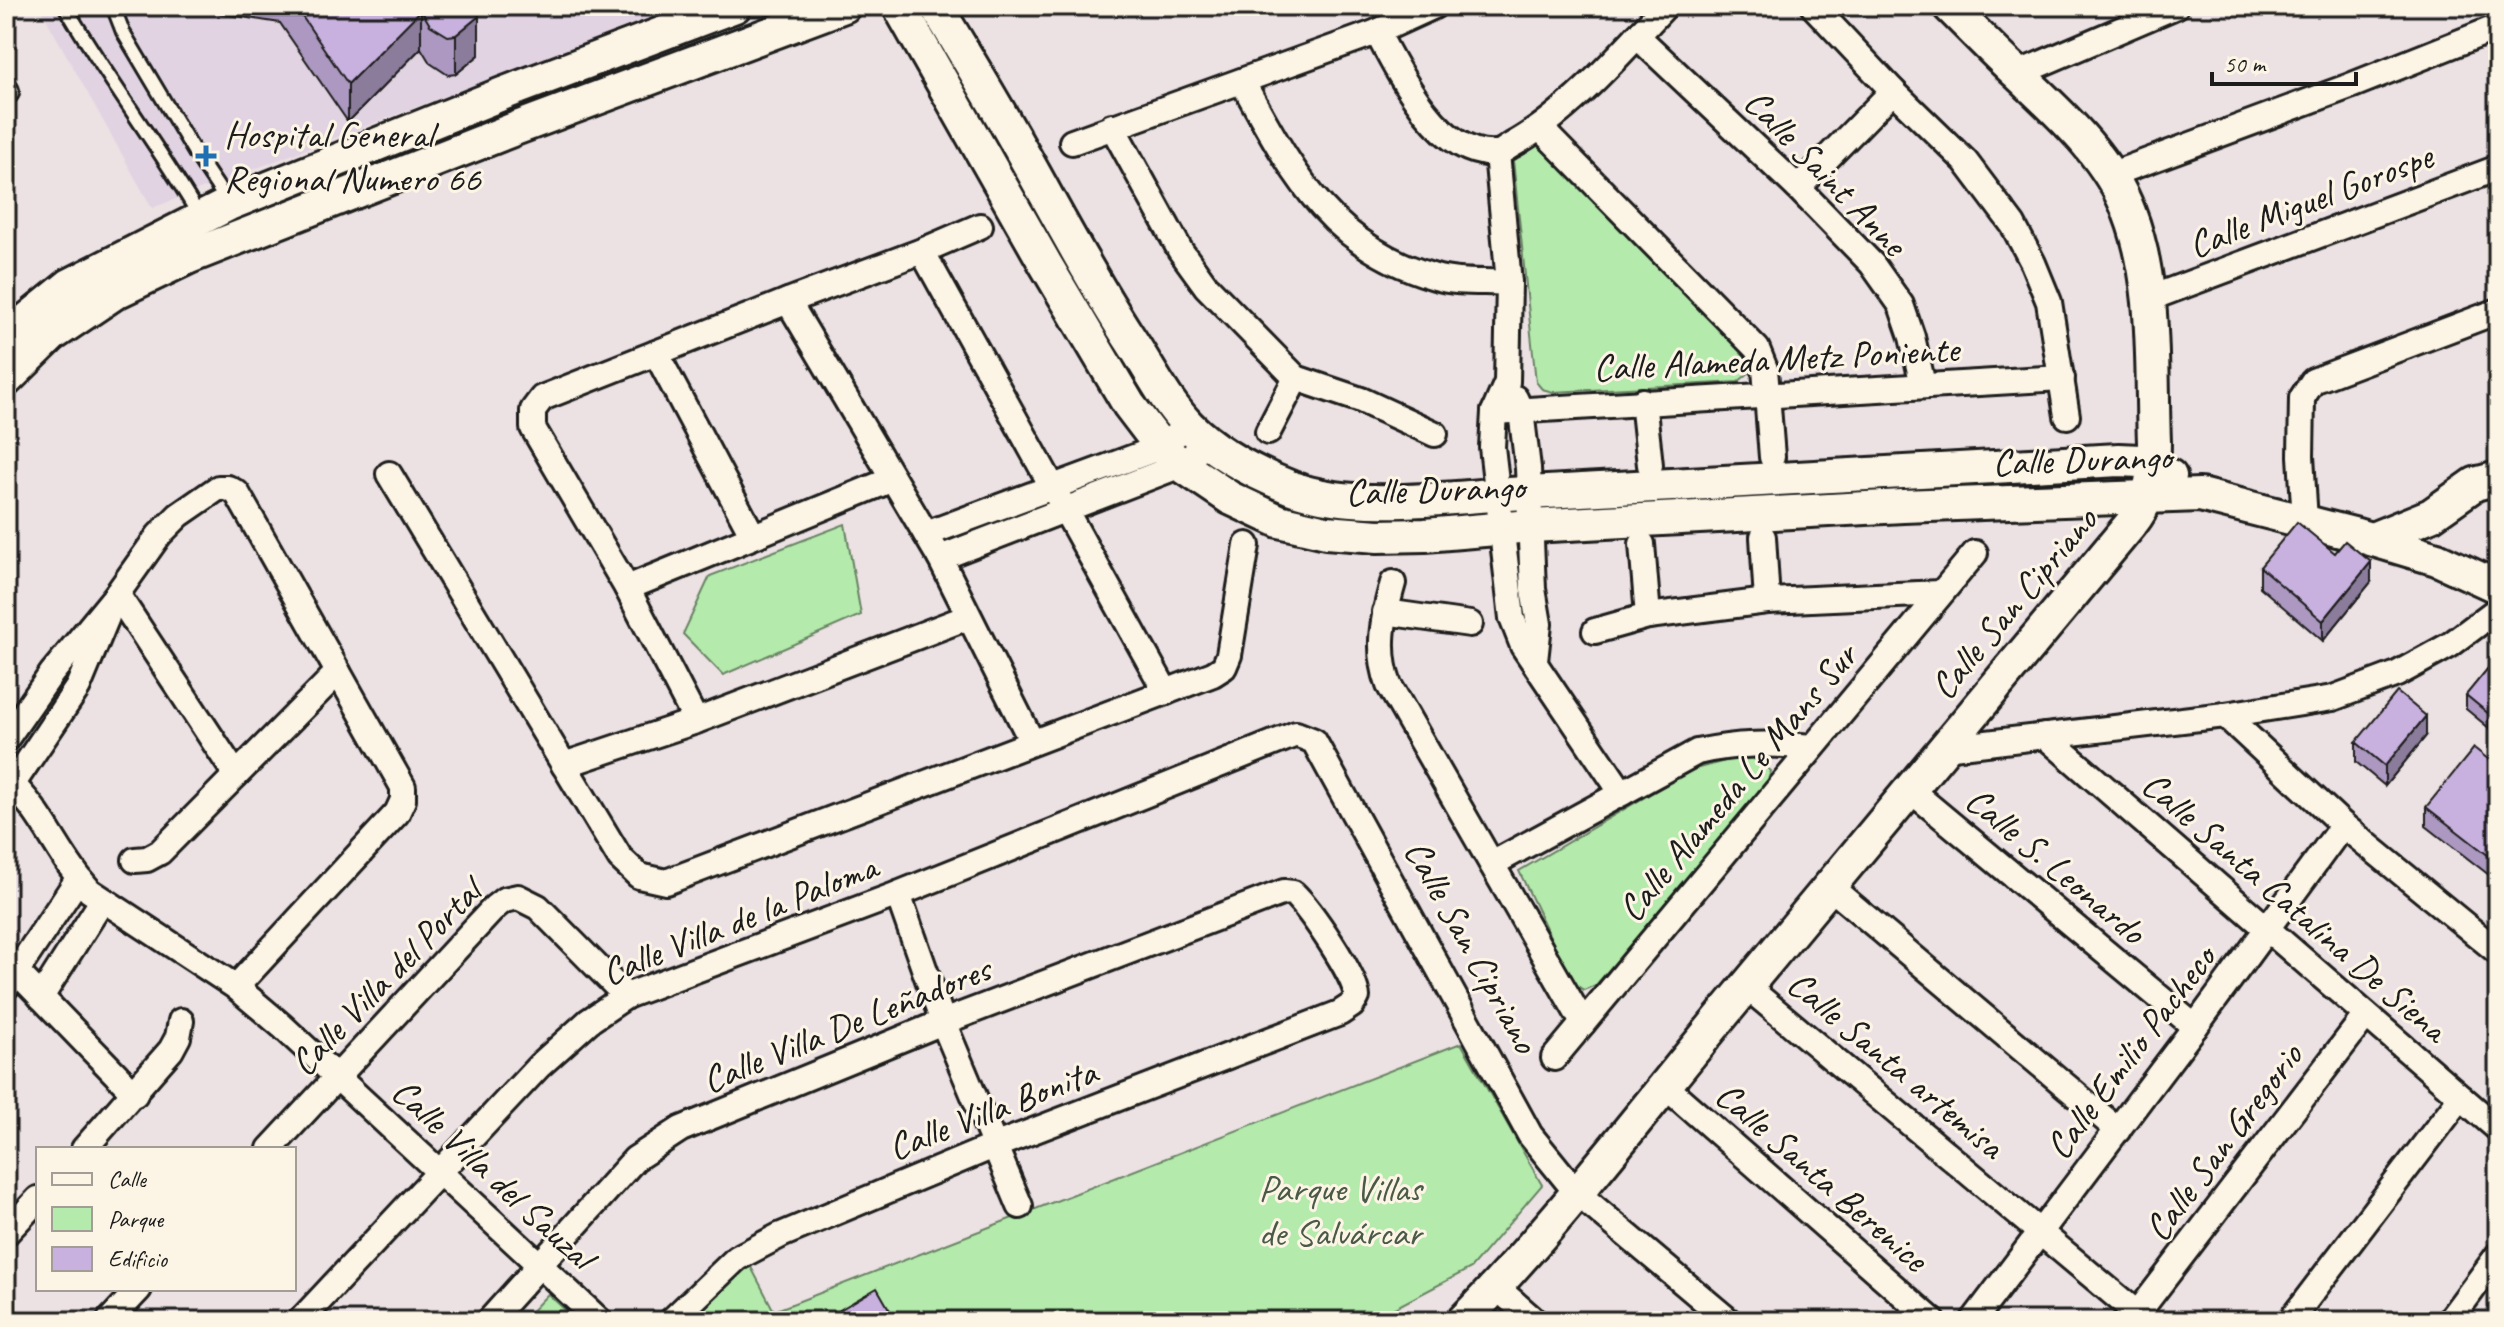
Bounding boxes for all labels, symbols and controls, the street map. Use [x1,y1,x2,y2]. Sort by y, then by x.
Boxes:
scale bar [2212,36,2356,86]
text: 50 m [2224,49,2267,79]
street label: Calle Saint Anne [1734,79,1919,268]
place label: Hospital General Regional Numero 66 [224,111,483,202]
street label: Calle Miguel Gorospe [2182,131,2441,269]
marker: Hospital General Regional Numero 66 [195,145,217,167]
street label: Calle Alameda Metz Poniente [1592,325,1962,392]
street label: Calle Durango [1992,433,2176,486]
street label: Calle Durango [1345,463,1529,516]
street label: Calle San Cipriano [1920,496,2109,709]
street label: Calle Alameda Le Mans Sur [1607,631,1870,931]
street label: Calle Santa Catalina De Siena [2132,761,2460,1054]
street label: Calle S. Leonardo [1956,776,2157,956]
street label: Calle San Cipriano [1394,832,1551,1063]
street label: Calle Villa de la Paloma [595,842,887,996]
street label: Calle Villa del Portal [280,864,496,1086]
street label: Calle Emilio Pacheco [2035,933,2228,1168]
street label: Calle Villa De Leñadores [695,944,1000,1104]
street label: Calle Santa artemisa [1778,960,2016,1171]
street label: Calle San Gregorio [2134,1032,2315,1250]
street label: Calle Villa Bonita [881,1047,1105,1171]
street label: Calle Villa del Sauzal [382,1068,608,1283]
street label: Calle Santa Berenice [1706,1071,1940,1283]
legend [36,1147,296,1291]
text: Calle [108,1164,148,1194]
park label: Parque Villas de Salvárcar [1258,1165,1425,1256]
text: Parque [108,1204,165,1234]
text: Edificio [108,1244,169,1274]

